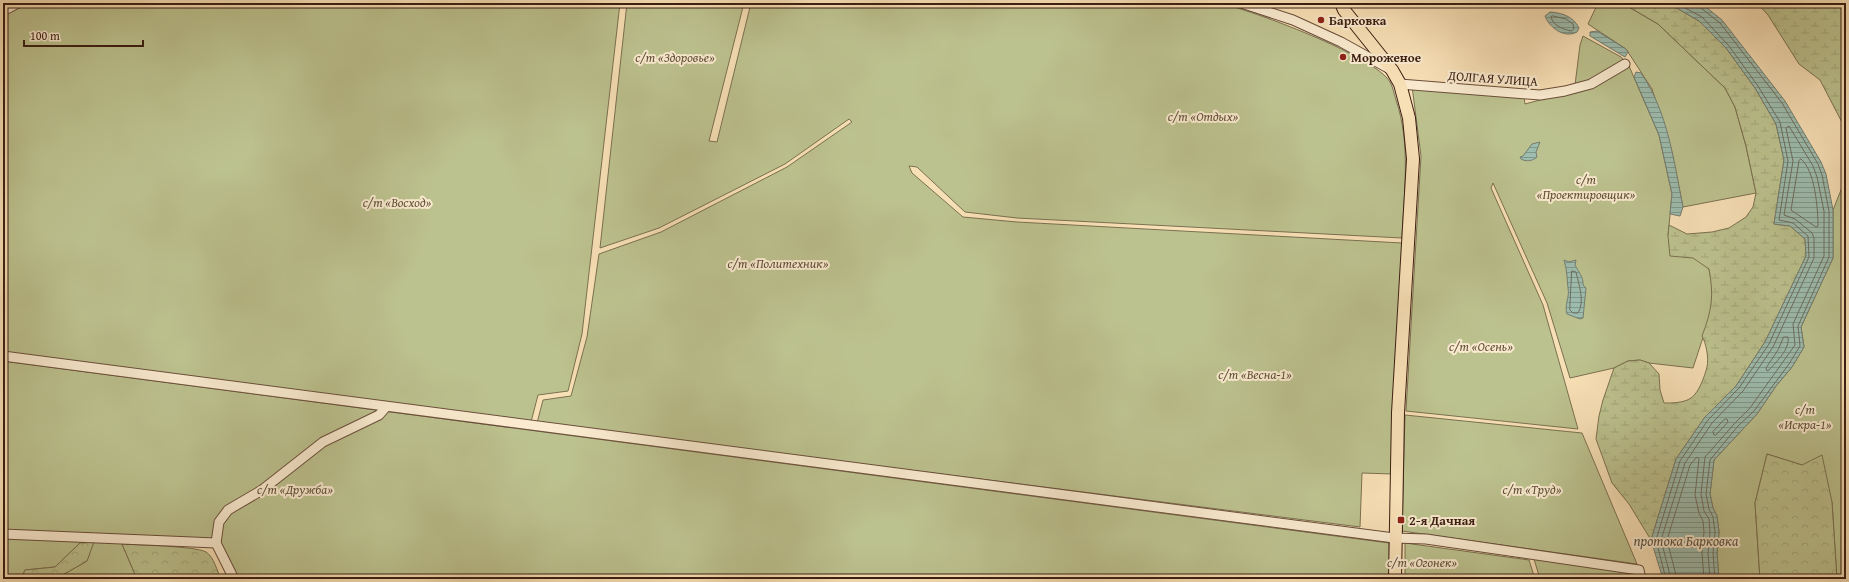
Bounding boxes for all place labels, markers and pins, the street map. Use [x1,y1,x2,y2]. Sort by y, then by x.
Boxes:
place label: Барковка [1329,11,1387,30]
marker: Барковка [1316,15,1326,25]
place label: Мороженое [1351,48,1421,67]
marker: Мороженое [1338,52,1348,62]
place label: 2-я Дачная [1409,511,1475,530]
marker: 2-я Дачная [1396,515,1406,525]

